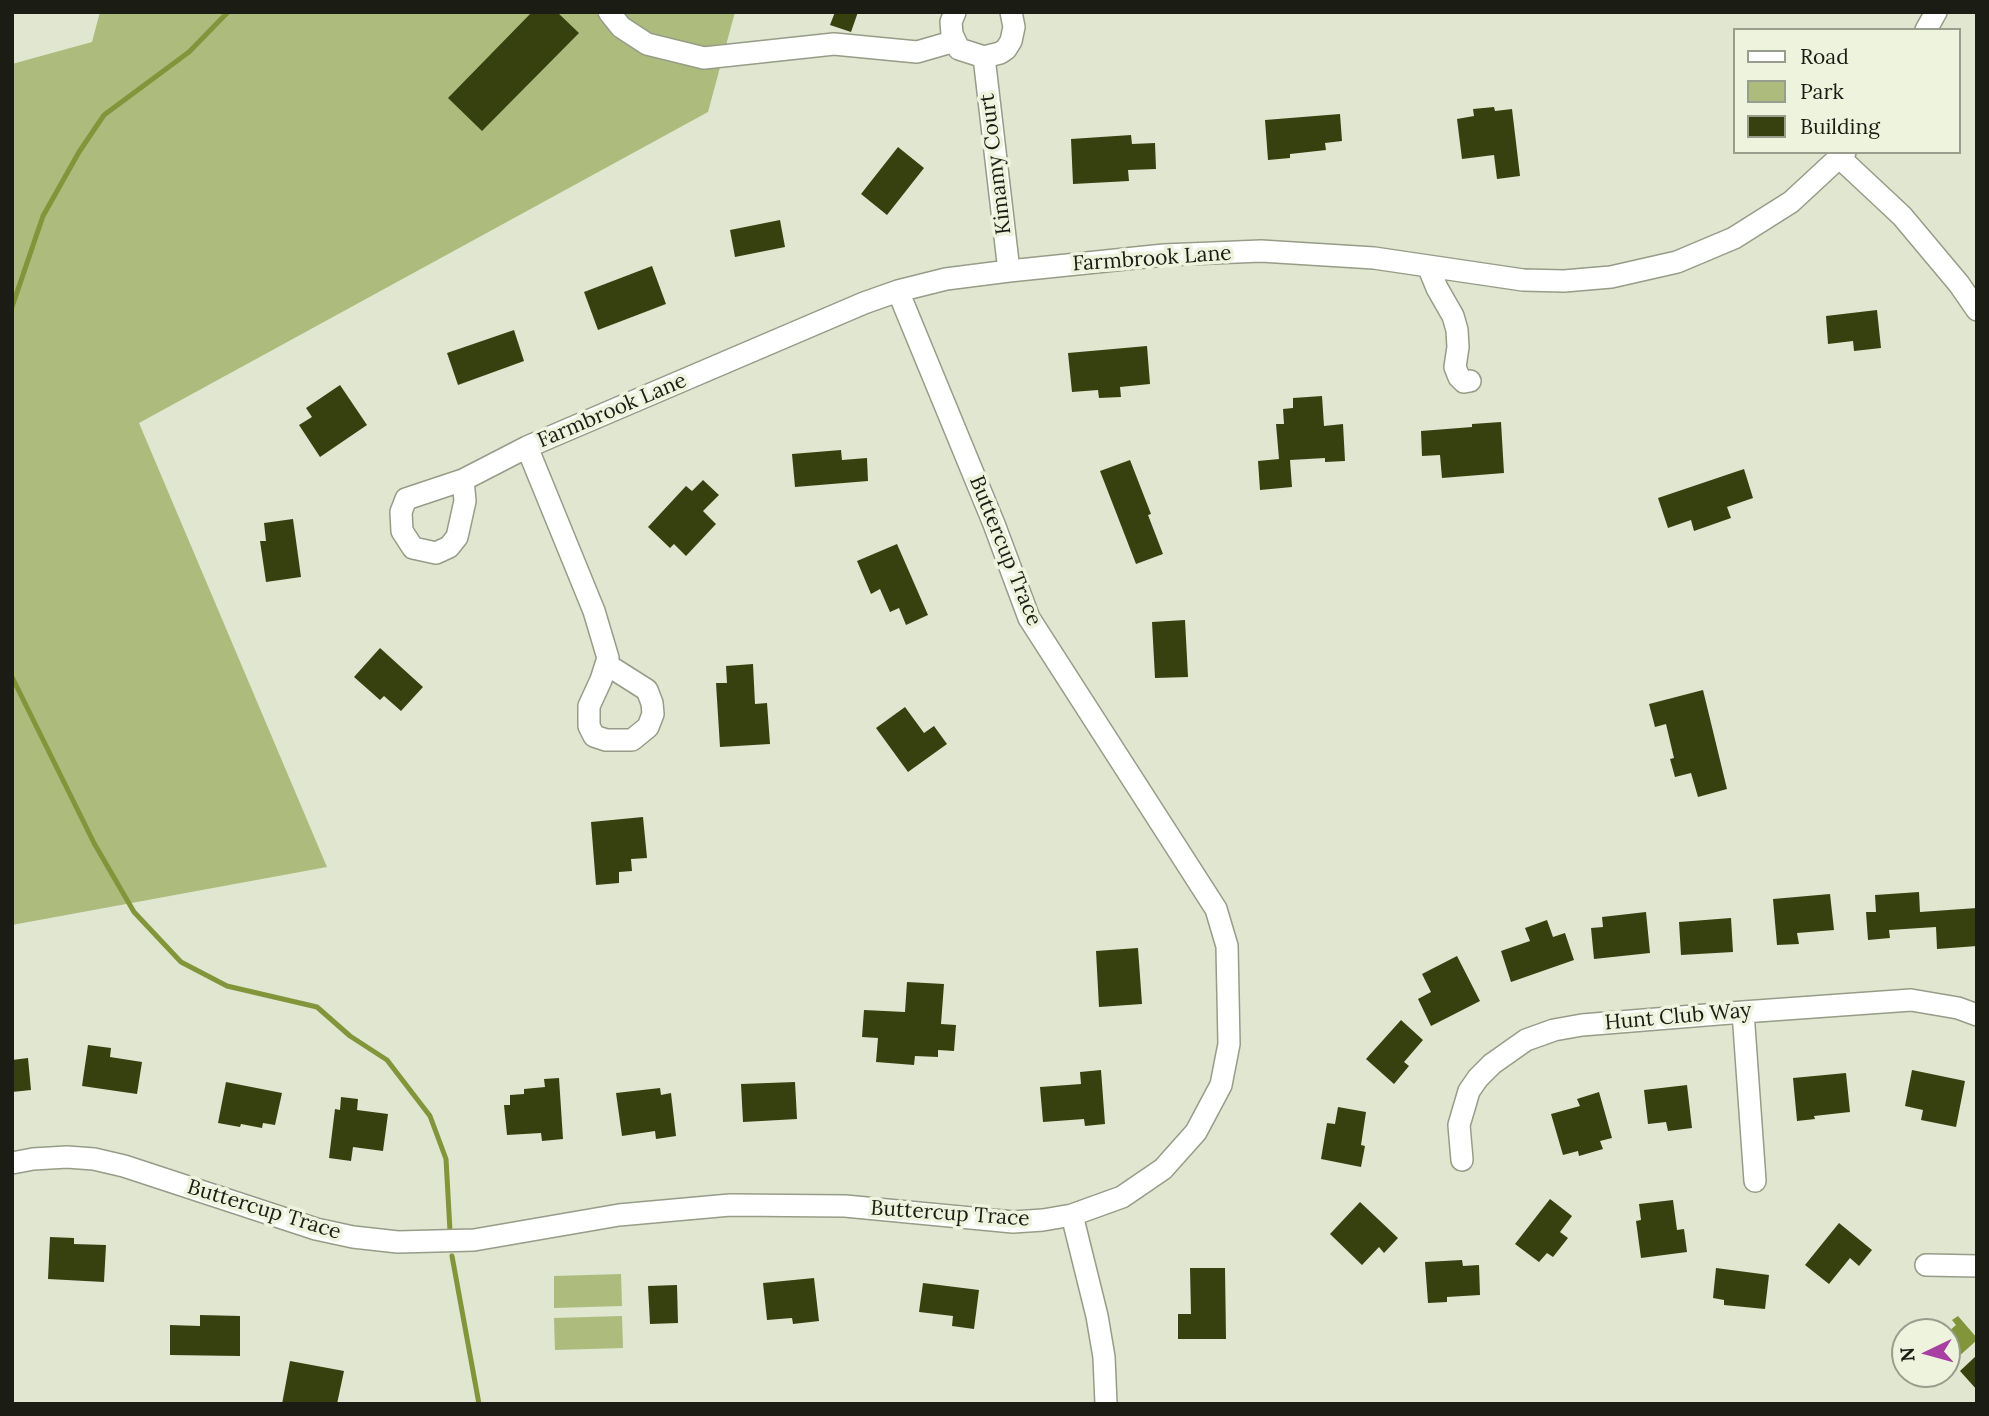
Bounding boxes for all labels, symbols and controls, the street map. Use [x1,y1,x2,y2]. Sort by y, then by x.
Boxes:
legend [1734,28,1961,154]
text: Road [1800,43,1849,70]
text: Park [1800,78,1844,105]
street label: Kimamy Court [975,92,1017,236]
text: Building [1800,113,1880,140]
street label: Farmbrook Lane [1072,241,1232,277]
street label: Farmbrook Lane [534,368,690,454]
street label: Buttercup Trace [963,472,1047,630]
street label: Hunt Club Way [1604,998,1752,1036]
street label: Buttercup Trace [184,1175,344,1245]
street label: Buttercup Trace [870,1196,1030,1232]
north arrow [1891,1318,1961,1388]
text: N [1894,1346,1920,1363]

